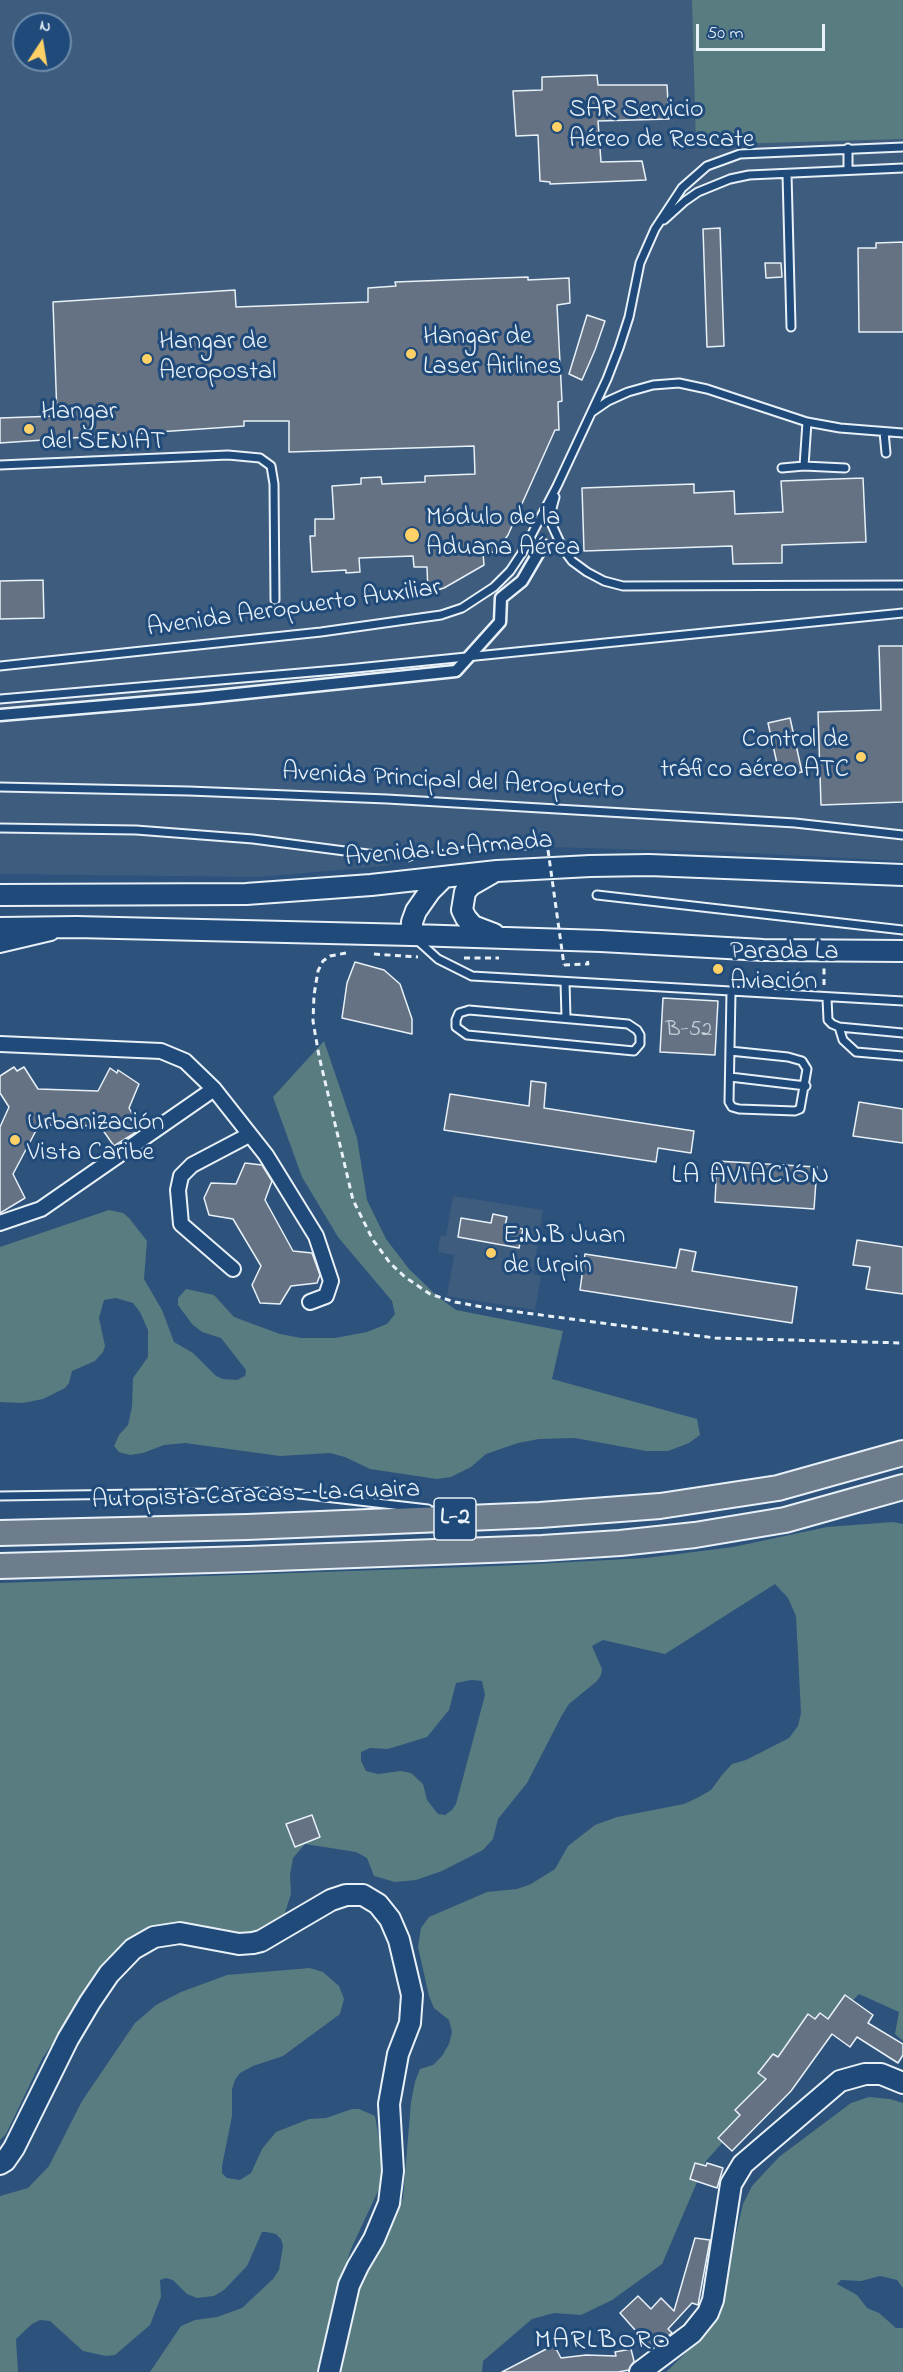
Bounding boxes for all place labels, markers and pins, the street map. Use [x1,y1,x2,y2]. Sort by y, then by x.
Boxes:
place label: SAR Servicio Aéreo de Rescate [569,96,754,158]
marker: SAR Servicio Aéreo de Rescate [550,120,564,134]
place label: Hangar de Laser Airlines [423,323,562,384]
place label: Hangar de Aeropostal [159,328,276,390]
marker: Hangar de Laser Airlines [404,347,418,361]
marker: Hangar de Aeropostal [140,352,154,366]
place label: Hangar del SENIAT [41,398,165,460]
marker: Hangar del SENIAT [22,422,36,436]
place label: Módulo de la Aduana Aérea [426,504,580,566]
marker: Módulo de la Aduana Aérea [403,526,421,544]
place label: Control de tráfico aéreo ATC [660,726,849,788]
marker: Control de tráfico aéreo ATC [854,750,868,764]
place label: Parada La Aviación [730,938,838,1000]
marker: Parada La Aviación [711,962,725,976]
place label: Urbanización Vista Caribe [27,1109,164,1170]
marker: Urbanización Vista Caribe [8,1133,22,1147]
place label: E.N.B Juan de Urpin [503,1222,625,1284]
marker: E.N.B Juan de Urpin [484,1246,498,1260]

